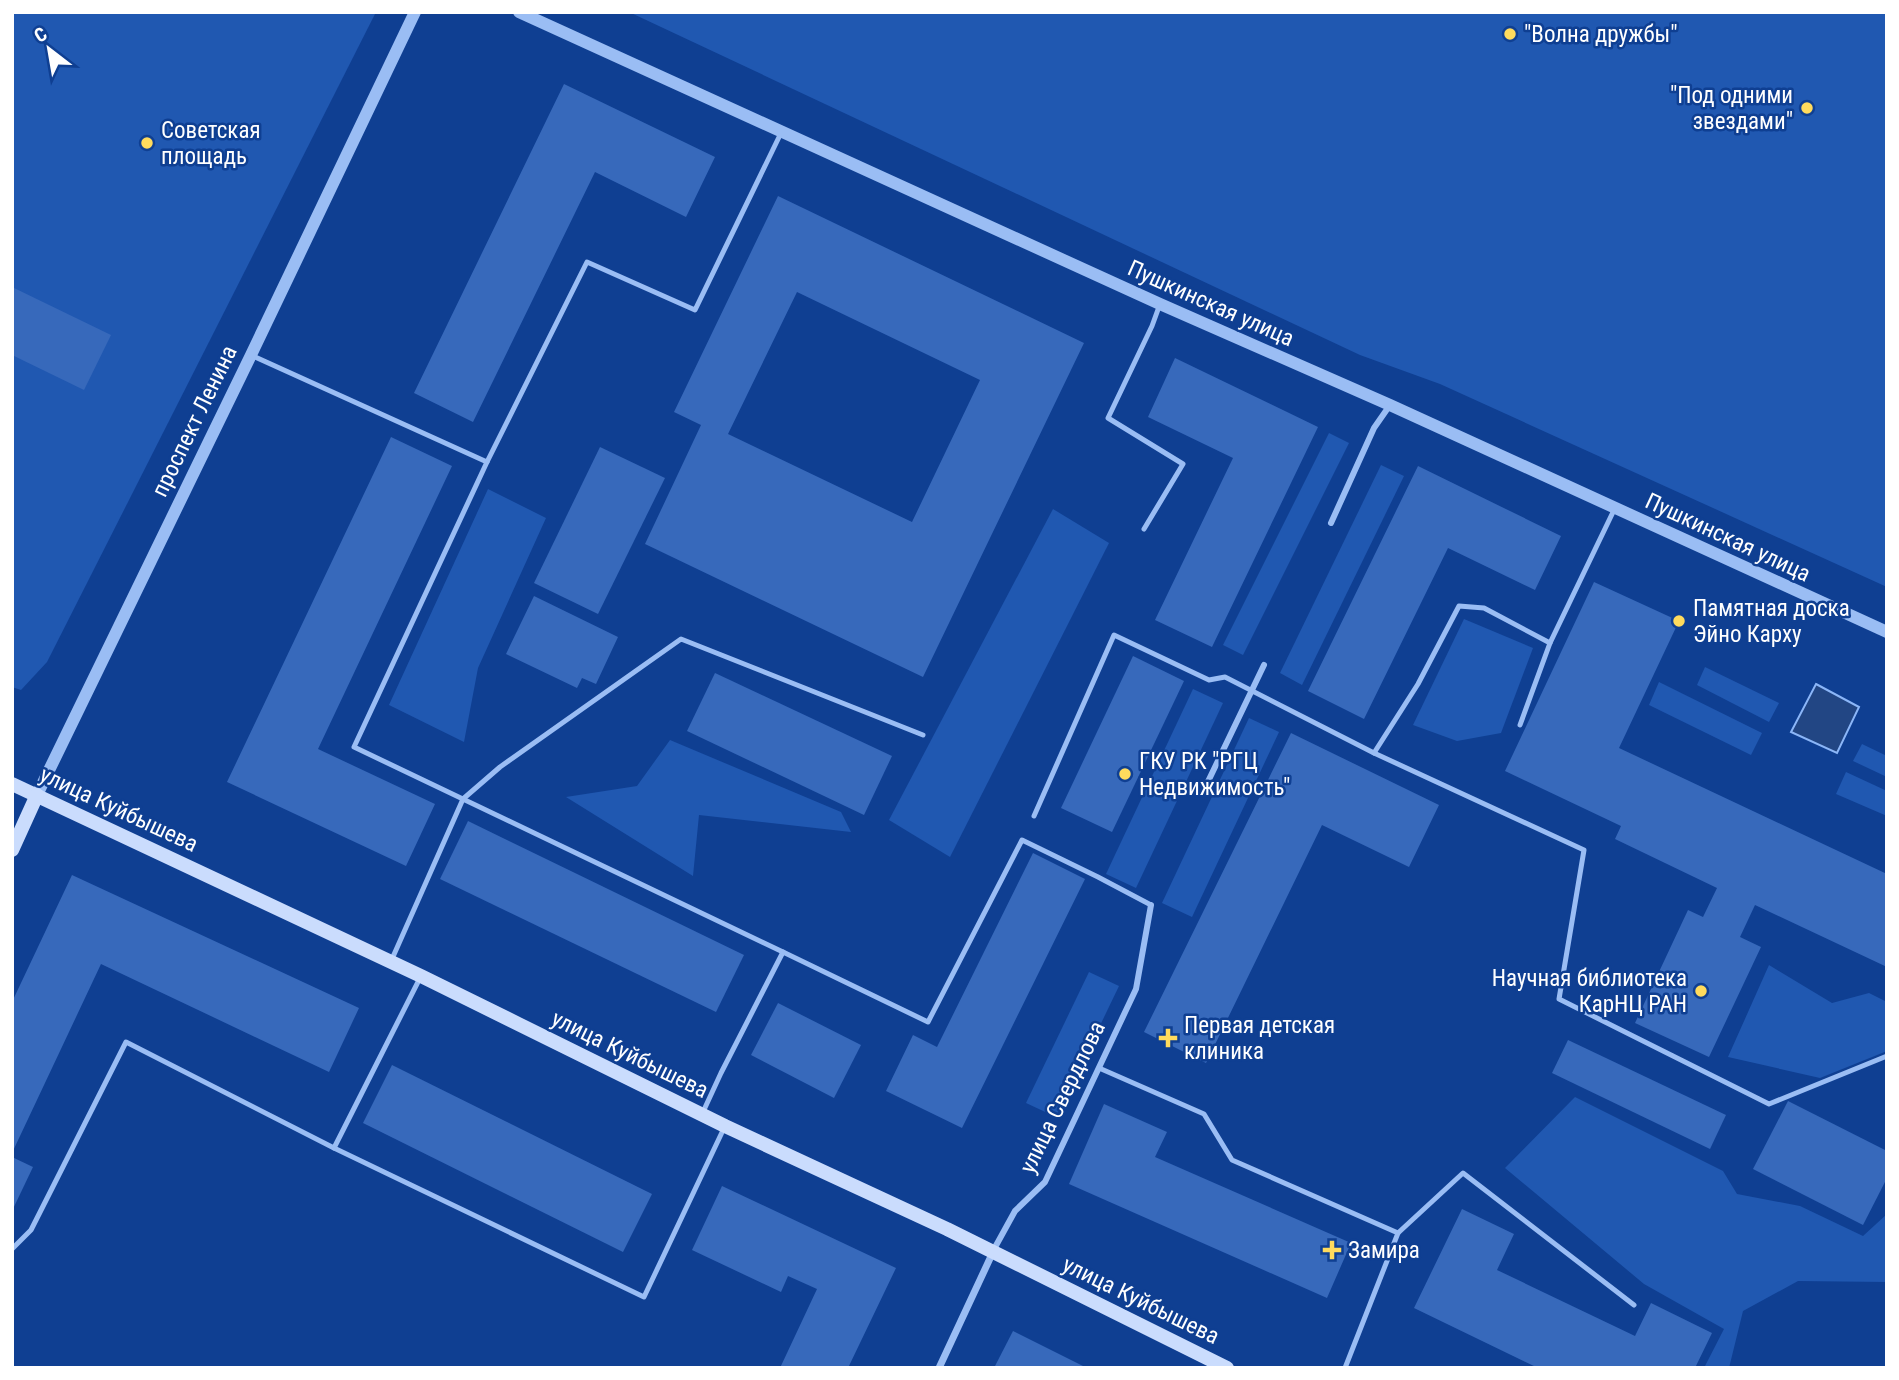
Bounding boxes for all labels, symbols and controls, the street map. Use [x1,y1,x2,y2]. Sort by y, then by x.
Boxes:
north arrow [14,14,84,84]
place label: "Волна дружбы" [1524,21,1678,48]
text: С [30,22,51,48]
marker: "Волна дружбы" [1502,26,1518,42]
place label: "Под одними звездами" [1670,82,1793,135]
marker: "Под одними звездами" [1799,100,1815,116]
place label: Советская площадь [161,117,261,170]
marker: Советская площадь [139,135,155,151]
street label: Пушкинская улица [1123,255,1298,352]
street label: проспект Ленина [146,341,243,501]
street label: Пушкинская улица [1641,487,1815,588]
place label: Памятная доска Эйно Карху [1693,595,1850,648]
marker: Памятная доска Эйно Карху [1671,613,1687,629]
place label: ГКУ РК "РГЦ Недвижимость" [1139,748,1290,801]
street label: улица Куйбышева [36,761,202,858]
marker: ГКУ РК "РГЦ Недвижимость" [1117,766,1133,782]
place label: Научная библиотека КарНЦ РАН [1492,965,1687,1018]
marker: Научная библиотека КарНЦ РАН [1693,983,1709,999]
street label: улица Куйбышева [547,1005,713,1104]
place label: Первая детская клиника [1184,1012,1335,1065]
street label: улица Свердлова [1014,1017,1111,1178]
marker: Первая детская клиника [1158,1028,1178,1048]
place label: Замира [1348,1237,1420,1264]
marker: Замира [1322,1240,1342,1260]
street label: улица Куйбышева [1058,1251,1224,1350]

